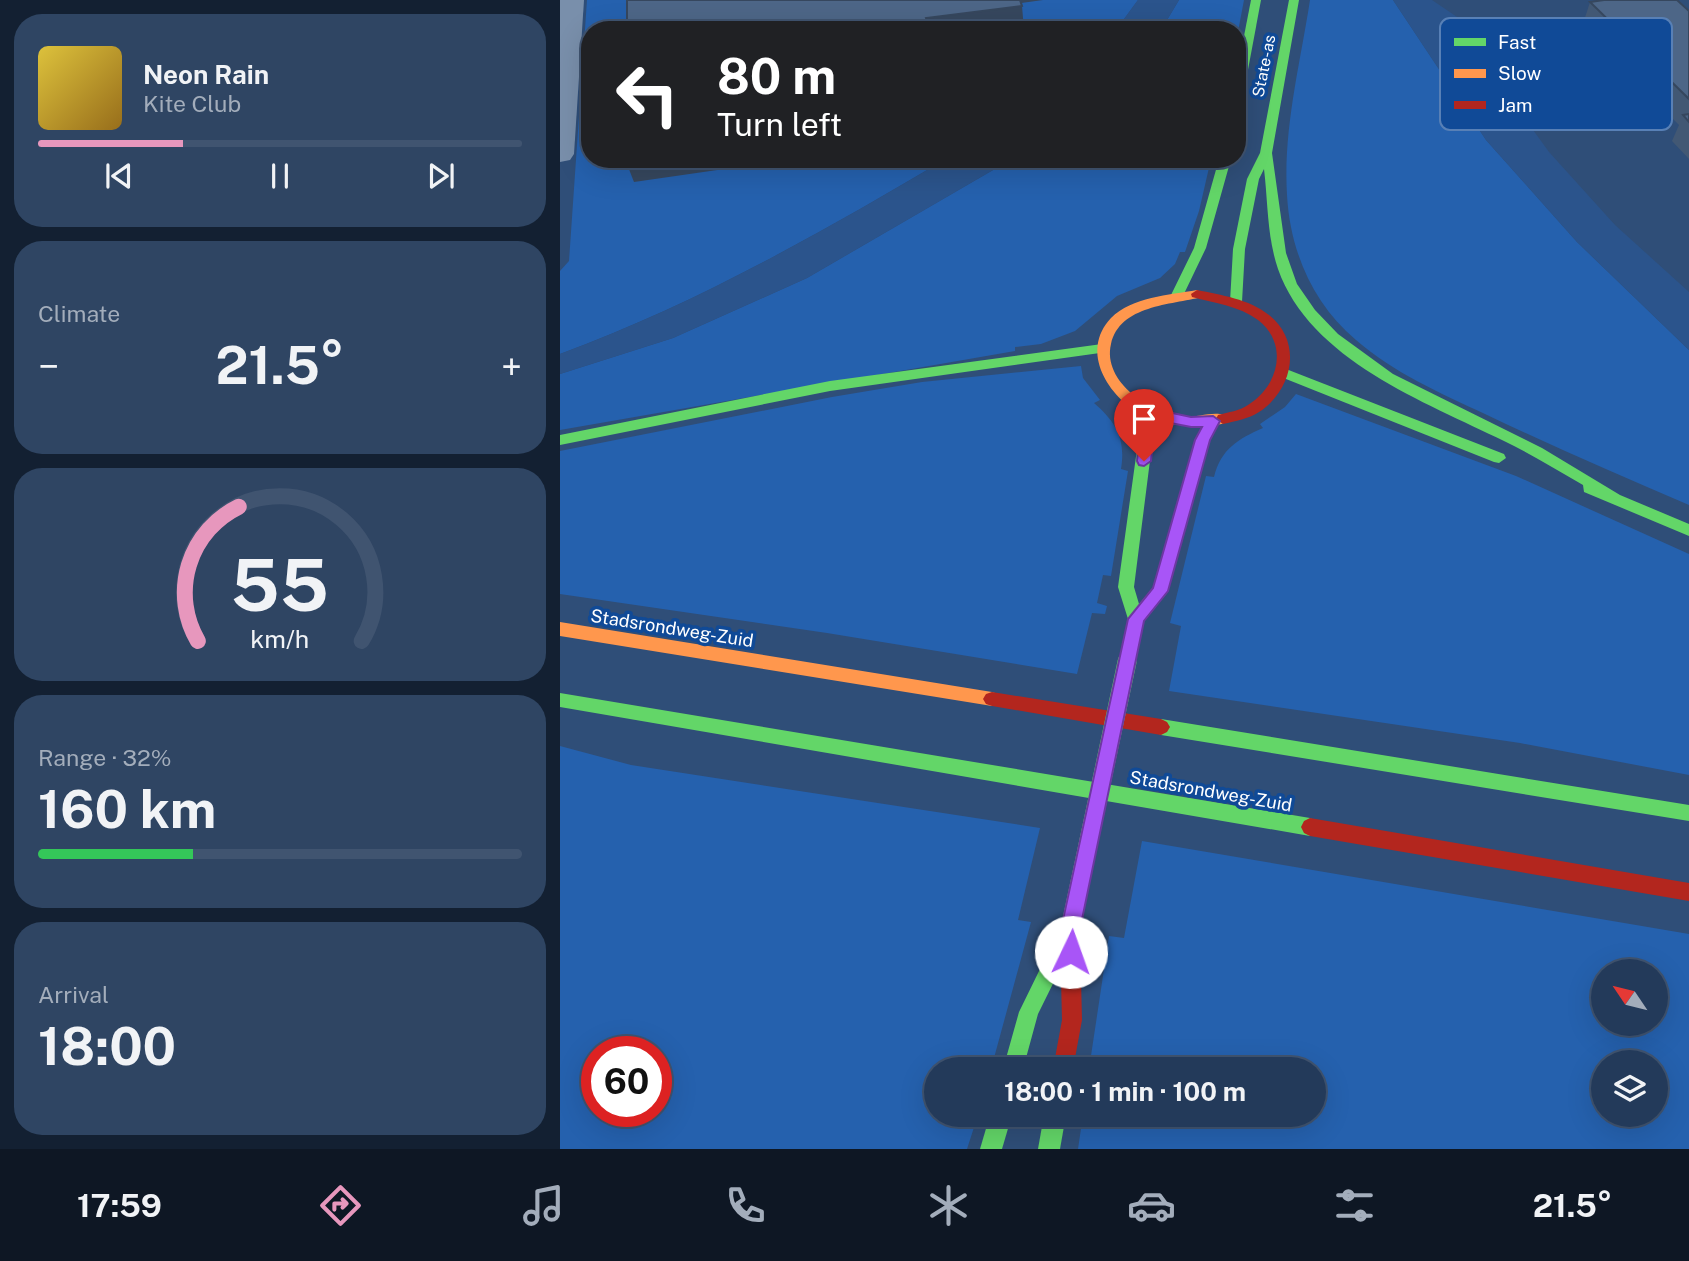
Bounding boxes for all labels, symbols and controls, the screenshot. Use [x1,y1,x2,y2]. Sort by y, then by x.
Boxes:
legend [1440,18,1672,130]
text: Fast [1498,31,1536,53]
street label: State-as [1249,33,1279,99]
text: 80 m [717,47,836,105]
icon: left [602,49,693,140]
text: Neon Rain [143,59,269,90]
text: Slow [1498,62,1542,84]
text: Kite Club [143,90,241,117]
text: Jam [1498,94,1532,116]
text: Turn left [717,106,842,143]
icon: previous [100,157,138,195]
icon: pause [261,157,299,195]
icon: next [422,157,460,195]
text: Climate [38,300,120,327]
text: 21.5° [215,335,345,396]
text: − [38,344,59,389]
text: + [501,344,522,389]
pin [1114,389,1174,461]
icon: arrive [1125,400,1163,438]
text: 55 [231,542,329,627]
street label: Stadsrondweg-Zuid [589,605,755,651]
text: km/h [251,623,309,653]
text: Range · 32% [38,744,171,771]
street label: Stadsrondweg-Zuid [1128,766,1294,816]
text: 160 km [38,779,216,840]
position arrow [1034,915,1108,989]
north arrow [1591,959,1668,1036]
map controls [1591,959,1668,1127]
text: Arrival [38,981,109,1008]
text: 18:00 [38,1016,176,1077]
speed limit sign: 60 [581,1036,672,1127]
button: layers [1591,1050,1668,1127]
text: 18:00 · 1 min · 100 m [1004,1076,1246,1107]
icon: directions [316,1181,365,1230]
icon: music [519,1181,568,1230]
icon: phone [721,1181,770,1230]
icon: climate [924,1181,973,1230]
icon: car [1127,1181,1176,1230]
icon: filters [1330,1181,1379,1230]
text: 17:59 [77,1187,162,1224]
text: 21.5° [1533,1187,1612,1224]

